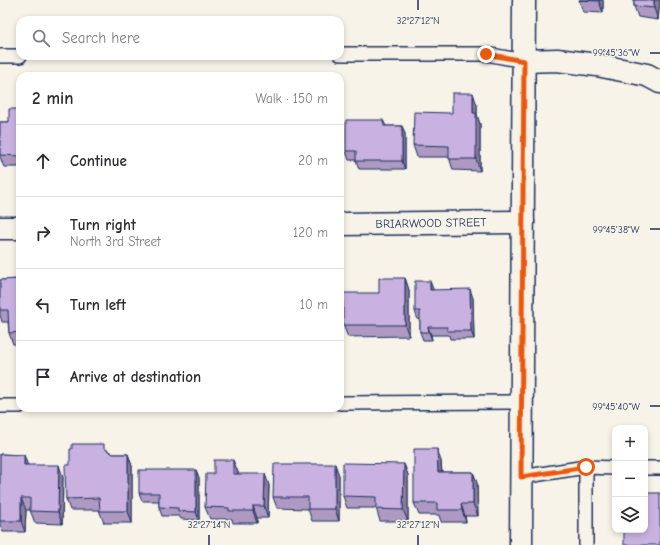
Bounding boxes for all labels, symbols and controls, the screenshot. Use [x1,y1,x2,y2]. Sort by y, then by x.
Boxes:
text: 32°27'12"N [396,15,440,27]
search box [16,16,344,60]
icon: search [30,27,52,49]
text: Search here [62,29,140,47]
route end [477,45,495,63]
text: 99°45'36"W [592,47,640,59]
text: 2 min [32,89,73,108]
text: Walk · 150 m [256,91,328,106]
icon: ahead [32,150,54,172]
text: Continue [70,152,127,170]
text: 20 m [298,153,328,168]
street label: BRIARWOOD STREET [375,215,487,231]
text: Turn right [70,216,136,234]
icon: right [32,222,54,244]
text: 99°45'38"W [593,224,640,236]
text: 120 m [293,225,328,240]
text: North 3rd Street [70,234,161,249]
icon: left [32,294,54,316]
text: Turn left [70,296,126,314]
text: 10 m [300,297,328,312]
icon: arrive [32,366,54,388]
text: Arrive at destination [70,368,201,386]
text: 99°45'40"W [592,401,640,413]
map controls [612,425,648,533]
button: + [612,425,648,461]
route start [577,458,595,476]
button: − [612,461,648,497]
button: layers [612,497,648,533]
text: 32°27'14"N [188,519,230,531]
text: 32°27'12"N [396,519,440,531]

